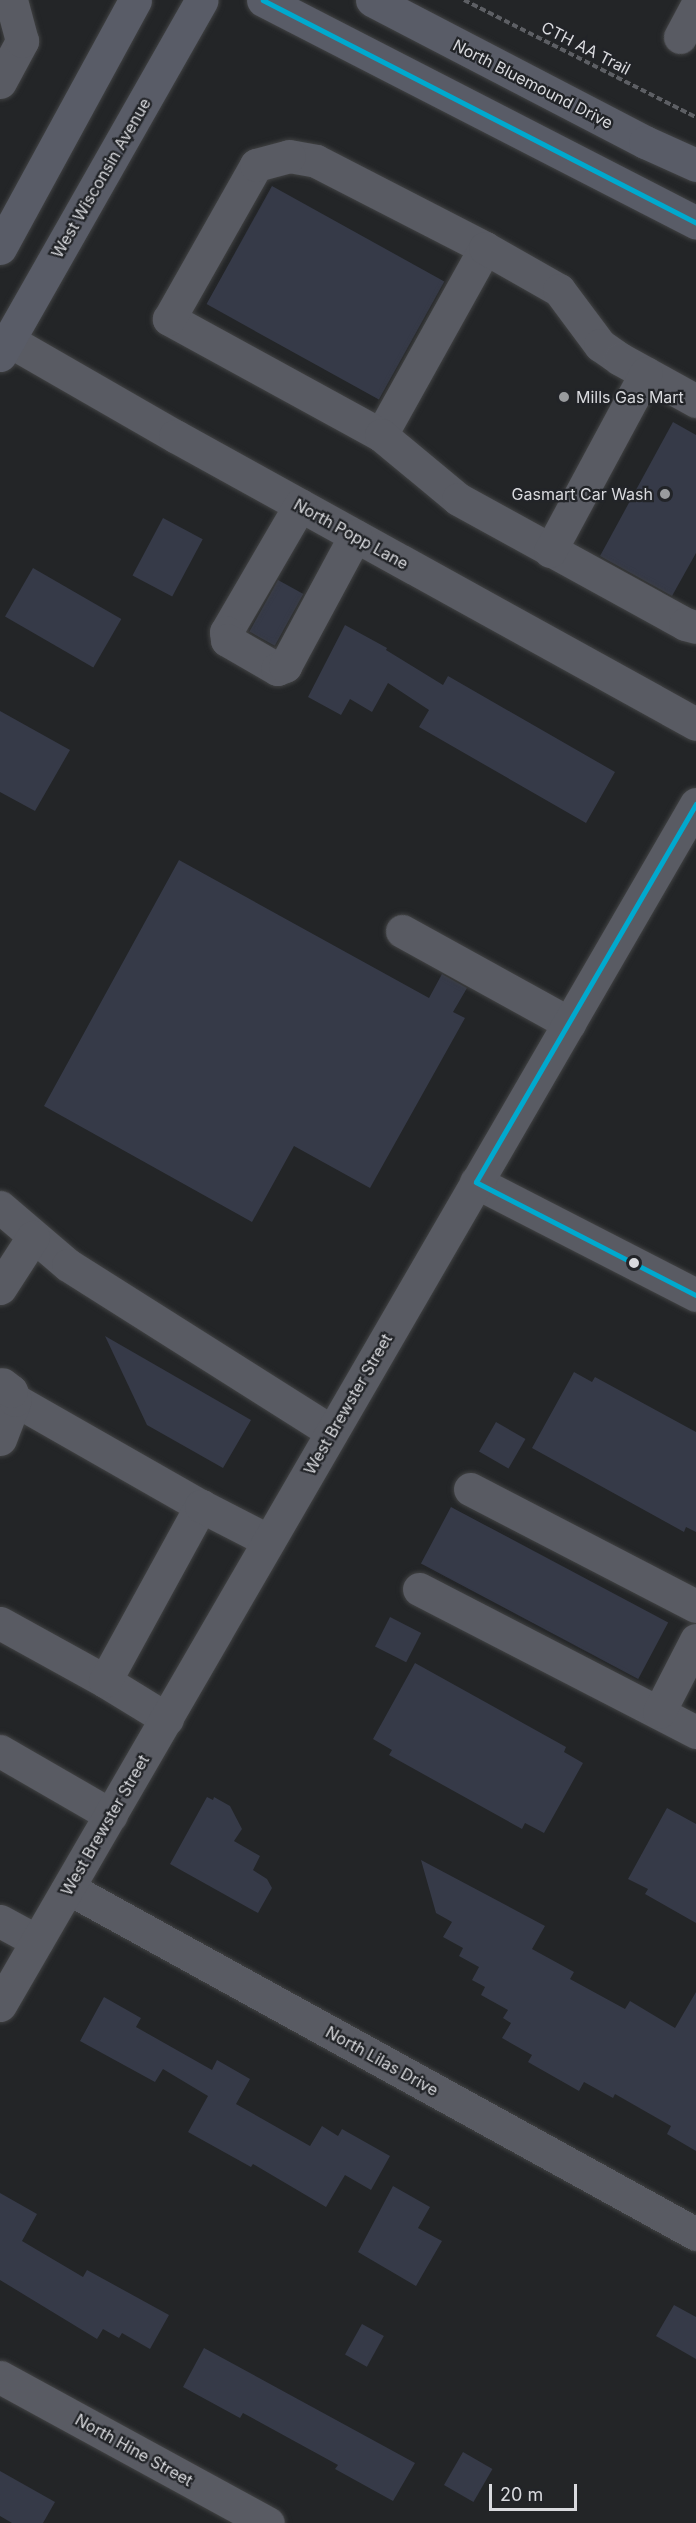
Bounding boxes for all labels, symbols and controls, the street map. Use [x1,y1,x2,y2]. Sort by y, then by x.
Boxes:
street label: CTH AA Trail [538,17,634,79]
street label: North Bluemound Drive [450,35,616,133]
street label: West Wisconsin Avenue [47,95,155,261]
place label: Mills Gas Mart [576,387,684,407]
marker: Mills Gas Mart [557,390,571,404]
place label: Gasmart Car Wash [512,484,653,504]
marker: Gasmart Car Wash [658,487,672,501]
street label: North Popp Lane [290,495,412,573]
unlabelled marker [628,1257,640,1269]
street label: West Brewster Street [300,1330,396,1478]
street label: West Brewster Street [57,1751,153,1899]
street label: North Lilas Drive [322,2022,442,2100]
street label: North Hine Street [72,2410,196,2490]
scale bar [492,2472,580,2510]
text: 20 m [500,2484,543,2505]

